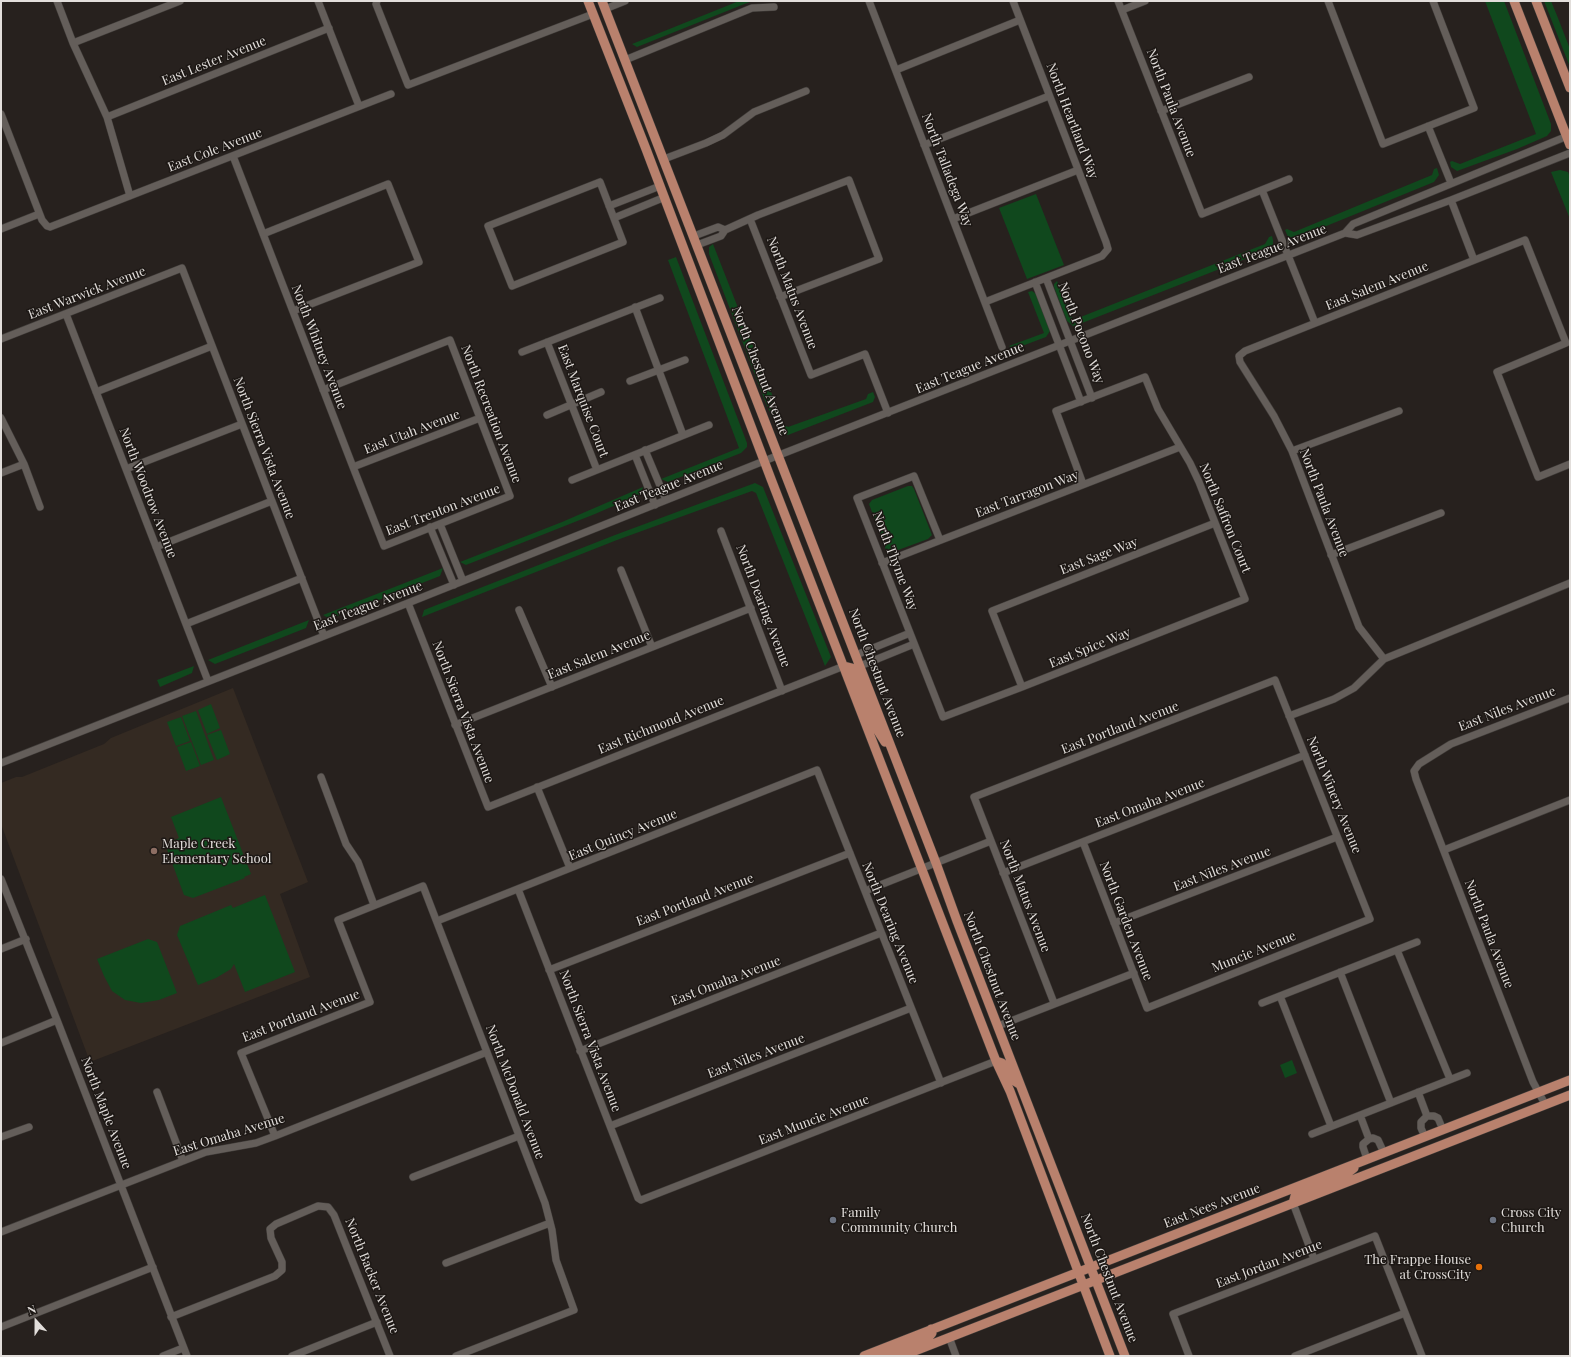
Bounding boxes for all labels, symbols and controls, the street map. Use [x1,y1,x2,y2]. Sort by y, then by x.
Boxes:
street label: East Lester Avenue [160,33,268,89]
street label: North Paula Avenue [1143,46,1199,160]
street label: North Heartland Way [1043,61,1101,181]
street label: North Talladega Way [918,111,976,229]
street label: East Cole Avenue [165,125,265,175]
street label: East Teague Avenue [1215,221,1329,277]
street label: North Matus Avenue [763,235,821,351]
street label: East Salem Avenue [1323,258,1431,314]
street label: East Warwick Avenue [26,263,148,323]
street label: North Pocono Way [1054,280,1108,386]
street label: North Whitney Avenue [288,283,350,411]
street label: North Chestnut Avenue [728,304,792,438]
street label: East Teague Avenue [913,339,1027,397]
street label: East Marquise Court [554,342,612,460]
street label: North Recreation Avenue [457,343,525,485]
street label: North Sierra Vista Avenue [230,375,298,521]
street label: East Utah Avenue [362,406,462,458]
street label: North Woodrow Avenue [116,425,180,561]
street label: North Paula Avenue [1296,446,1352,560]
street label: East Teague Avenue [612,457,726,515]
street label: North Saffron Court [1196,461,1254,575]
street label: East Tarragon Way [973,467,1081,521]
street label: East Trenton Avenue [383,481,503,539]
street label: North Thyme Way [869,509,921,613]
street label: East Sage Way [1058,534,1140,578]
street label: North Dearing Avenue [732,543,794,669]
street label: East Teague Avenue [311,578,425,634]
street label: North Chestnut Avenue [845,606,909,740]
street label: East Spice Way [1047,625,1133,671]
street label: East Salem Avenue [545,627,653,683]
street label: North Sierra Vista Avenue [429,639,497,785]
street label: East Niles Avenue [1456,683,1558,735]
street label: East Richmond Avenue [596,693,726,757]
street label: East Portland Avenue [1059,698,1181,758]
street label: North Winery Avenue [1303,734,1365,856]
street label: East Omaha Avenue [1093,775,1207,831]
street label: East Quincy Avenue [566,806,680,864]
place label: Maple Creek Elementary School [162,836,271,867]
street label: North Matus Avenue [996,838,1054,954]
street label: East Niles Avenue [1171,843,1273,895]
marker: Maple Creek Elementary School [149,846,159,856]
street label: North Garden Avenue [1096,859,1156,983]
street label: North Dearing Avenue [858,860,922,986]
street label: East Portland Avenue [634,870,756,930]
street label: North Paula Avenue [1461,877,1517,991]
street label: North Chestnut Avenue [960,909,1024,1043]
street label: Muncie Avenue [1210,928,1298,976]
street label: East Omaha Avenue [669,953,783,1009]
street label: North Sierra Vista Avenue [556,968,624,1114]
street label: East Portland Avenue [240,986,362,1046]
street label: North McDonald Avenue [482,1023,548,1161]
street label: East Niles Avenue [705,1030,807,1082]
street label: North Maple Avenue [77,1055,135,1171]
street label: East Muncie Avenue [756,1092,872,1148]
street label: East Omaha Avenue [171,1111,287,1159]
street label: East Nees Avenue [1162,1180,1262,1232]
place label: Family Community Church [841,1205,957,1236]
place label: Cross City Church [1501,1205,1561,1236]
street label: North Chestnut Avenue [1077,1211,1141,1345]
marker: Family Community Church [828,1215,838,1225]
marker: Cross City Church [1488,1215,1498,1225]
street label: North Backer Avenue [342,1216,402,1336]
street label: East Jordan Avenue [1214,1237,1324,1291]
place label: The Frappe House at CrossCity [1364,1252,1471,1283]
marker: The Frappe House at CrossCity [1474,1262,1484,1272]
north arrow [16,1301,56,1341]
text: N [25,1301,38,1318]

